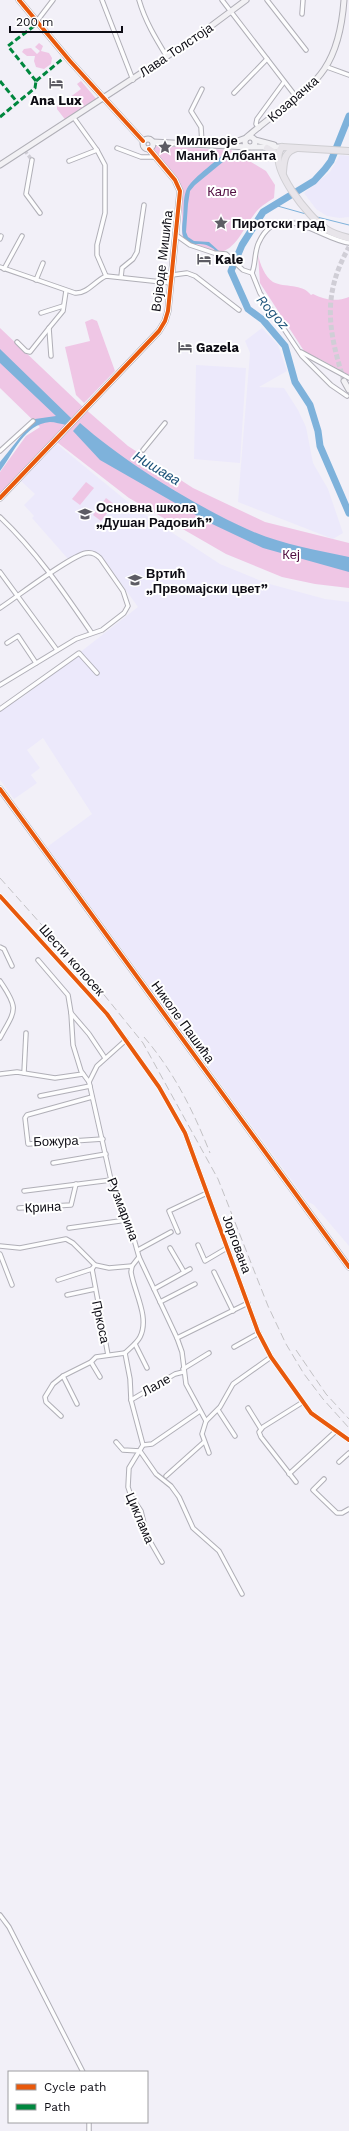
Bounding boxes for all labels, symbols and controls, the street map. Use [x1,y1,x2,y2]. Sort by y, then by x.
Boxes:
scale bar [10,8,122,34]
text: 200 m [16,15,53,29]
street label: Лава Толстоја [136,20,216,80]
street label: Козарачка [265,72,322,125]
hotel icon: Ana Lux [48,75,64,91]
place label: Ana Lux [30,93,82,108]
place label: Миливоје Манић Албанта [176,133,277,163]
place icon: Миливоје Манић Албанта [157,139,173,155]
park label: Кале [207,184,237,199]
street label: Војводе Мишића [148,209,176,313]
place icon: Пиротски град [213,215,229,231]
place label: Пиротски град [232,216,326,231]
hotel icon: Kale [196,251,212,267]
place label: Kale [215,252,244,267]
water label: Rogoz [253,291,293,333]
hotel icon: Gazela [177,339,193,355]
place label: Gazela [196,340,239,355]
water label: Нишава [131,448,184,488]
place label: Основна школа „Душан Радовић” [96,500,212,530]
school or university icon: Основна школа „Душан Радовић” [77,506,93,522]
park label: Кеј [282,547,300,562]
place label: Вртић „Првомајски цвет” [146,566,268,596]
school or university icon: Вртић „Првомајски цвет” [127,572,143,588]
street label: Шести колосек [36,921,108,999]
street label: Николе Пашића [148,978,218,1066]
street label: Божура [33,1133,80,1149]
street label: Рузмарина [104,1175,142,1243]
street label: Крина [24,1199,62,1215]
street label: Јоргована [220,1213,255,1276]
street label: Пркоса [89,1299,113,1346]
street label: Лале [139,1371,173,1399]
street label: Циклама [123,1490,158,1546]
legend [8,2071,148,2123]
text: Cycle path [44,2080,106,2094]
text: Path [44,2100,70,2114]

